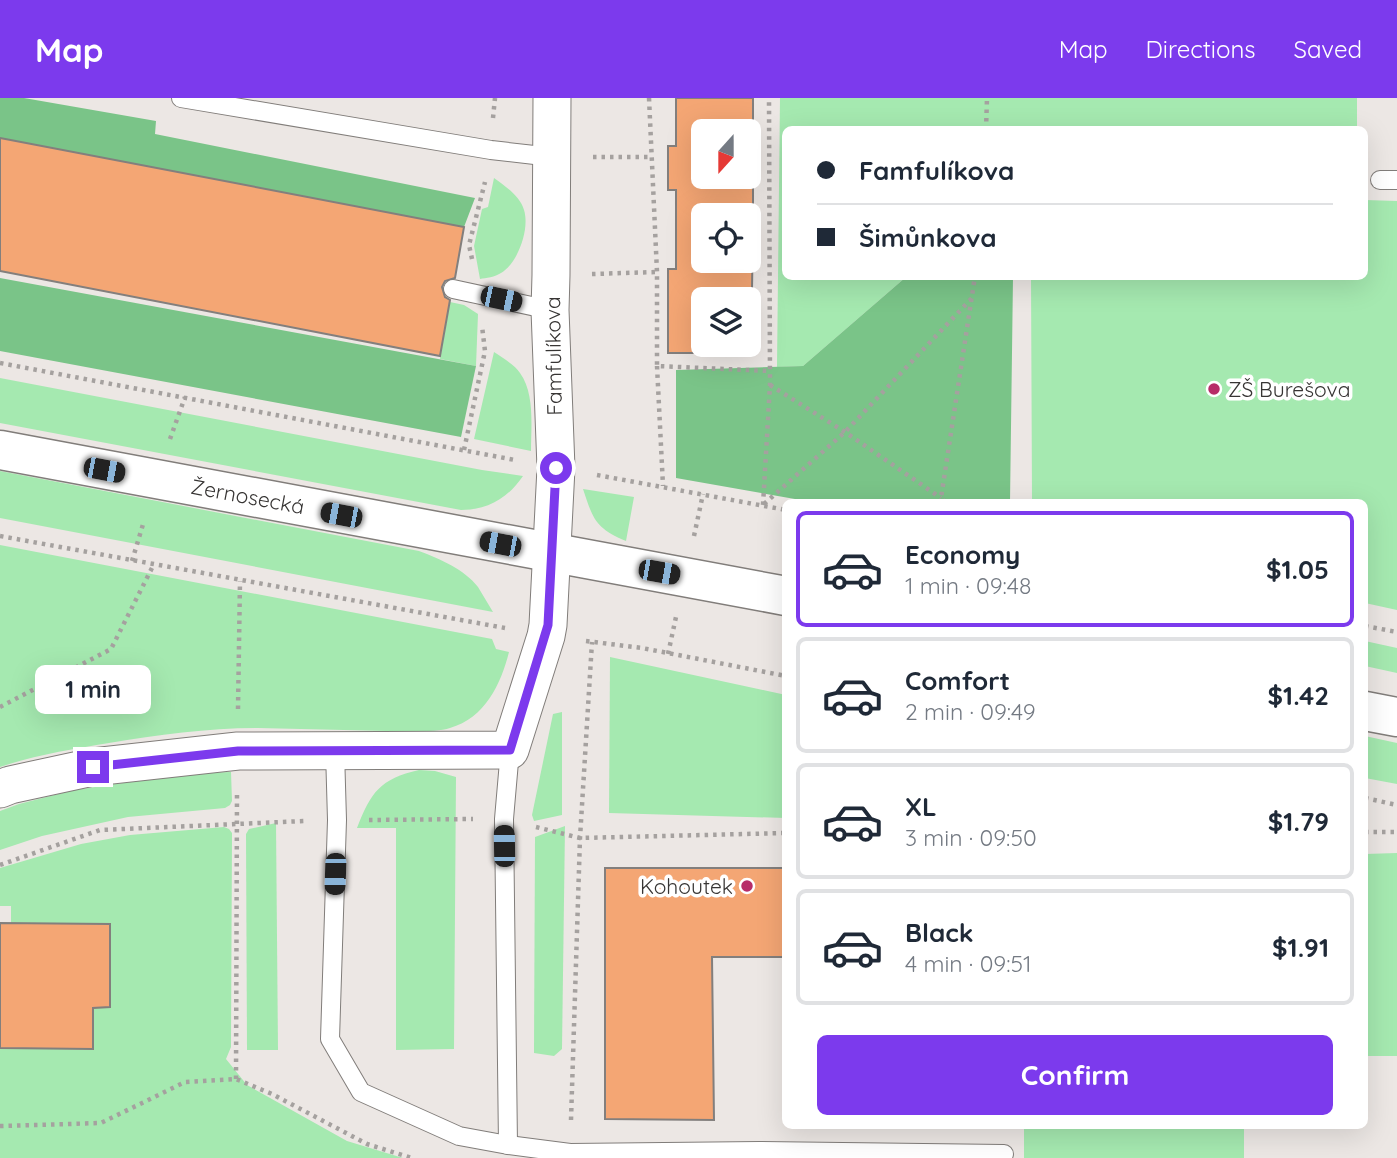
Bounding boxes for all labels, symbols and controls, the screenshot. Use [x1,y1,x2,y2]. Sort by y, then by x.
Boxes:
text: Map [35,29,103,70]
text: Map [1059,34,1108,64]
text: Directions [1146,34,1256,64]
text: Saved [1294,34,1362,64]
north arrow [691,119,761,189]
map controls [691,119,761,357]
text: Famfulíkova [859,154,1014,187]
button: locate [691,203,761,273]
text: Šimůnkova [859,221,997,254]
car [479,284,524,314]
button: layers [691,287,761,357]
street label: Famfulíkova [539,296,567,416]
place label: ZŠ Burešova [1228,376,1350,402]
marker: ZŠ Burešova [1206,381,1222,397]
route start [540,452,572,484]
car [82,456,127,484]
street label: Žernosecká [189,473,307,519]
car [319,501,364,529]
car [478,530,523,558]
icon: car [821,538,884,601]
text: Economy [905,538,1020,571]
text: $1.05 [1266,553,1329,586]
car [637,558,682,586]
text: 1 min · 09:48 [905,571,1031,600]
icon: car [821,664,884,727]
text: Comfort [905,664,1010,697]
callout: 1 min [35,666,151,714]
text: 1 min [65,675,121,704]
text: $1.42 [1268,679,1329,712]
text: 2 min · 09:49 [905,697,1036,726]
route end [77,751,109,783]
icon: car [821,790,884,853]
text: XL [905,790,937,823]
text: $1.79 [1268,805,1329,838]
text: 3 min · 09:50 [905,823,1037,852]
car [494,825,515,867]
car [324,853,347,895]
place label: Kohoutek [640,873,733,899]
marker: Kohoutek [739,878,755,894]
icon: car [821,916,884,979]
text: Black [905,916,974,949]
text: $1.91 [1272,931,1329,964]
text: 4 min · 09:51 [905,949,1032,978]
button: Confirm [817,1035,1333,1115]

